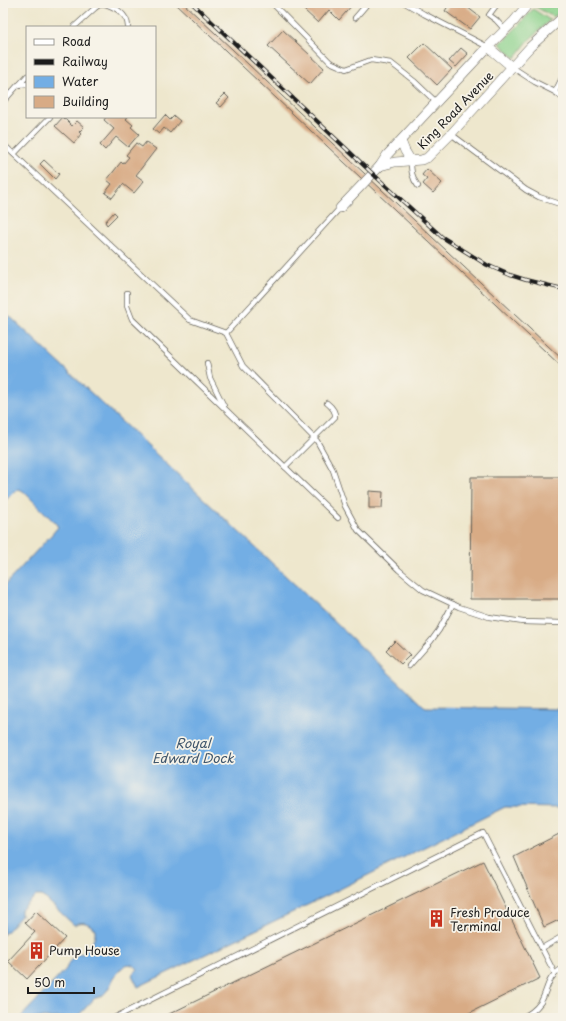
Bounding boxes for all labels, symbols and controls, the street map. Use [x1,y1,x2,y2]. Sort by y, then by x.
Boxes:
legend [26,26,156,118]
text: Road [62,32,91,50]
text: Railway [62,52,108,70]
street label: King Road Avenue [413,67,497,153]
text: Water [62,72,99,90]
text: Building [62,92,109,110]
water label: Royal Edward Dock [152,733,234,767]
place label: Fresh Produce Terminal [450,903,530,935]
building icon: Fresh Produce Terminal [427,909,447,929]
building icon: Pump House [26,940,46,960]
place label: Pump House [49,941,120,959]
scale bar [28,969,94,995]
text: 50 m [34,973,65,991]

